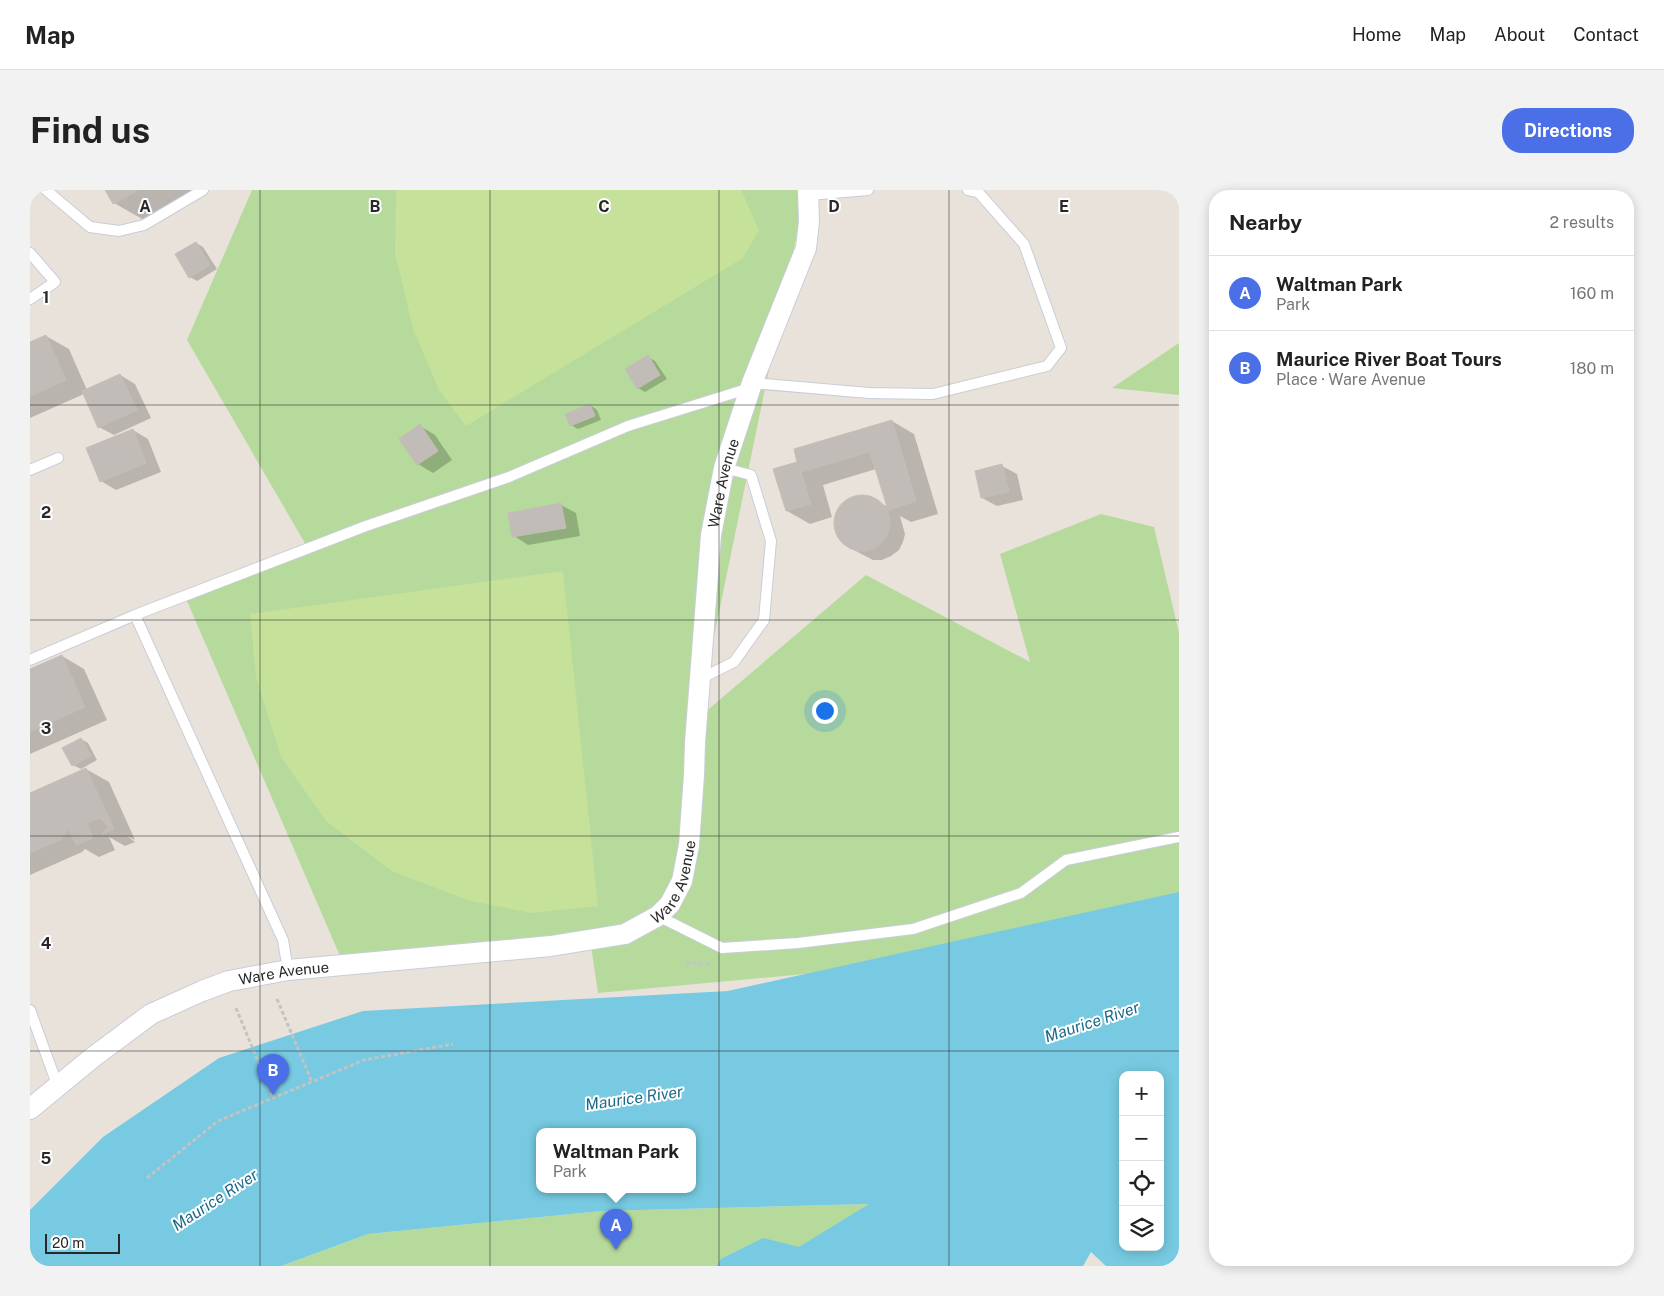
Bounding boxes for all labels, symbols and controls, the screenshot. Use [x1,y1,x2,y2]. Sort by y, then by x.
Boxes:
text: Map [25,21,75,49]
text: Home [1352,24,1402,45]
text: Map [1430,24,1466,45]
text: About [1494,24,1545,45]
text: Contact [1573,24,1639,45]
button: Directions [1502,108,1634,153]
text: Find us [30,110,150,151]
text: A [139,197,151,216]
text: B [370,197,381,216]
text: C [598,197,610,216]
text: D [828,197,840,216]
text: E [1059,197,1069,216]
text: Nearby [1229,210,1302,235]
text: 2 results [1549,213,1614,232]
text: Waltman Park [1276,273,1403,295]
text: A [1239,284,1251,303]
text: 160 m [1570,284,1614,303]
text: 1 [43,288,49,307]
text: Park [1276,295,1310,314]
text: Maurice River Boat Tours [1276,348,1502,370]
text: B [1240,359,1250,378]
text: 180 m [1570,359,1614,378]
text: Place · Ware Avenue [1276,370,1426,389]
street label: Ware Avenue [704,436,742,529]
text: 2 [41,503,51,522]
your location [812,698,838,724]
text: 3 [41,719,51,738]
street label: Ware Avenue [648,840,698,927]
text: 4 [41,934,52,953]
street label: Ware Avenue [237,958,330,988]
water label: Maurice River [1042,997,1143,1046]
pin: B [257,1054,289,1095]
map controls [1119,1071,1164,1251]
button: + [1119,1071,1164,1116]
water label: Maurice River [584,1082,685,1114]
button: − [1119,1116,1164,1161]
popup [536,1128,696,1193]
text: Waltman Park [553,1140,679,1162]
text: 5 [41,1149,52,1168]
button: locate [1119,1161,1164,1206]
text: Park [553,1162,587,1181]
water label: Maurice River [169,1165,262,1235]
button: layers [1119,1206,1164,1251]
pin: A [600,1209,632,1250]
scale bar [45,1231,120,1254]
text: 20 m [52,1235,84,1251]

